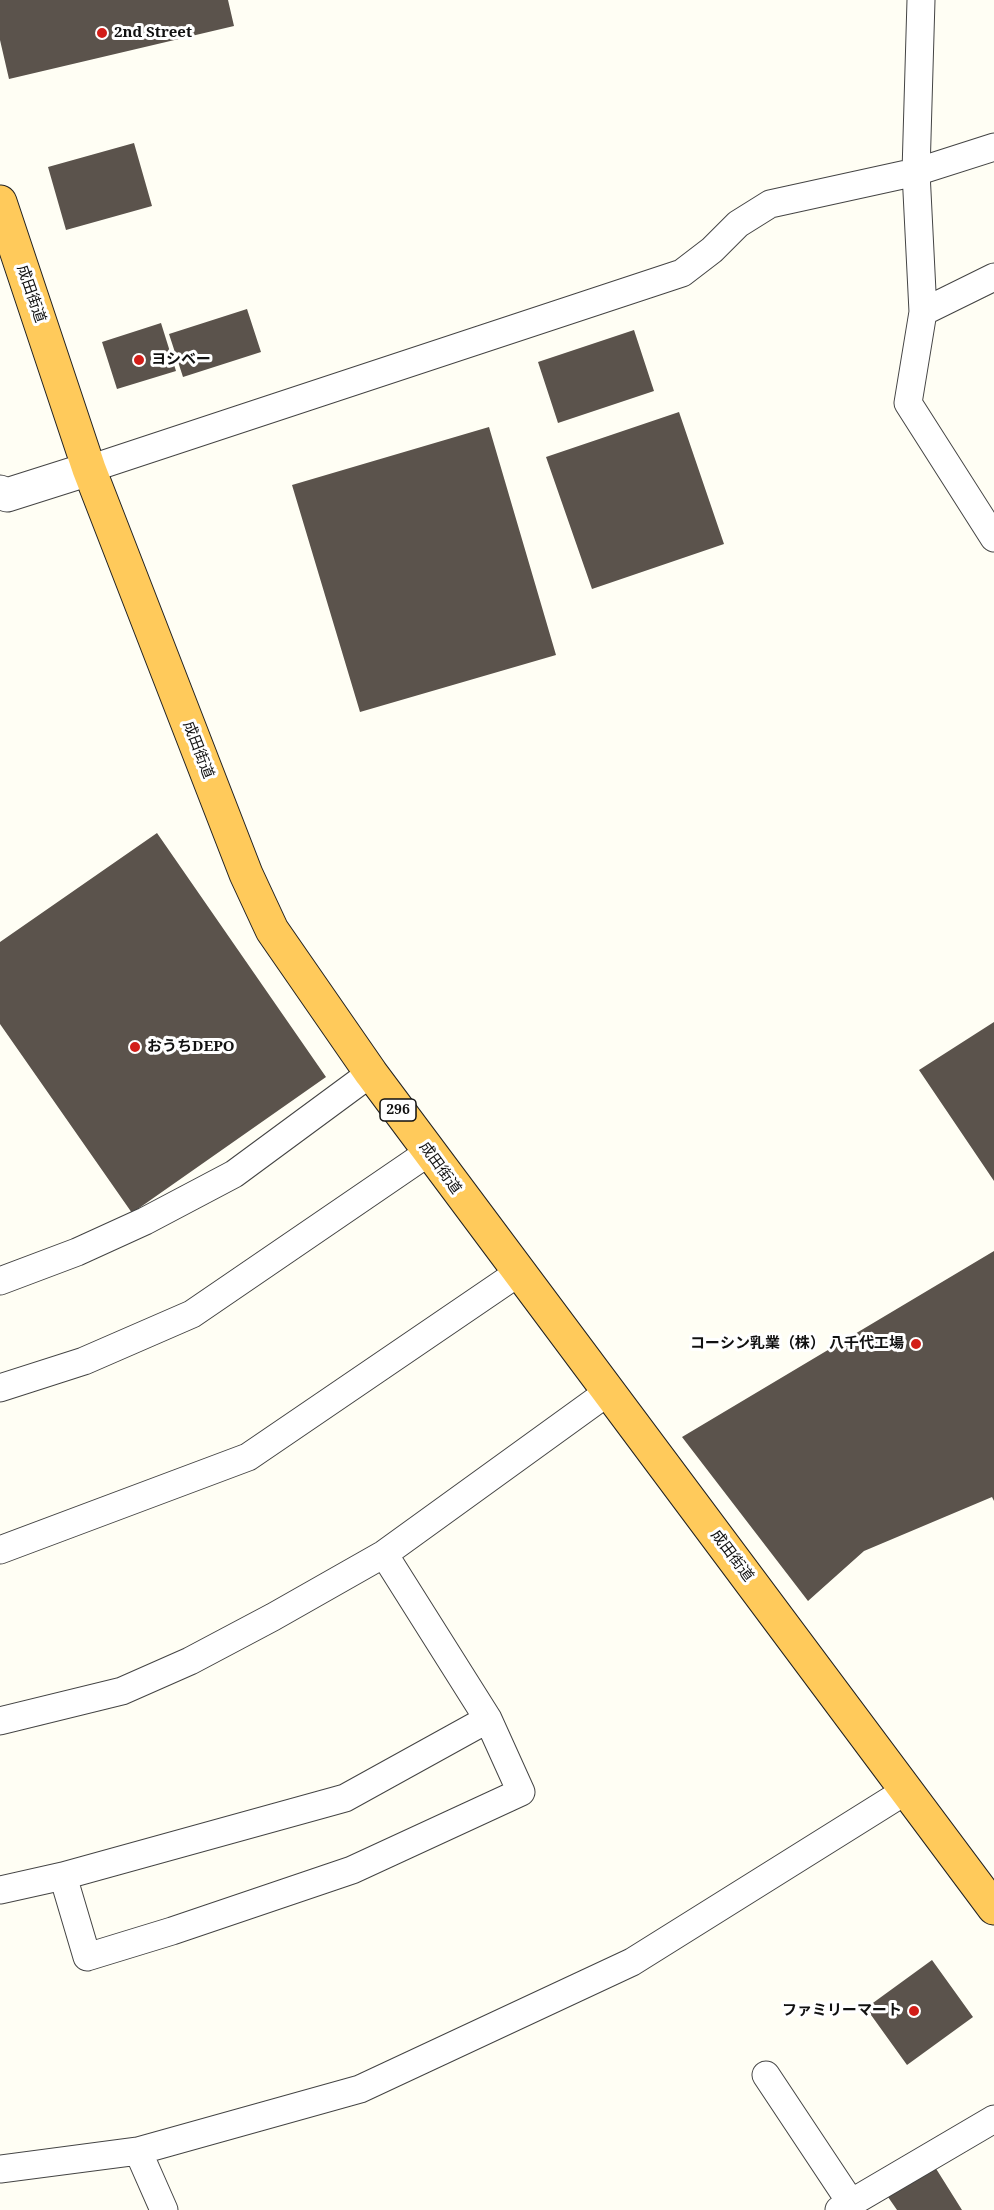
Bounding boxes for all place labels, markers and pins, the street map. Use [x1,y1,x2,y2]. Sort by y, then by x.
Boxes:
place label: 2nd Street [114,24,192,42]
marker: 2nd Street [95,26,109,40]
place label: ヨシベー [151,351,211,369]
marker: ヨシベー [132,353,146,367]
place label: おうちDEPO [147,1038,235,1056]
marker: おうちDEPO [128,1040,142,1054]
place label: コーシン乳業（株） 八千代工場 [690,1335,904,1353]
marker: コーシン乳業（株） 八千代工場 [909,1337,923,1351]
place label: ファミリーマート [782,2002,902,2020]
marker: ファミリーマート [907,2004,921,2018]

